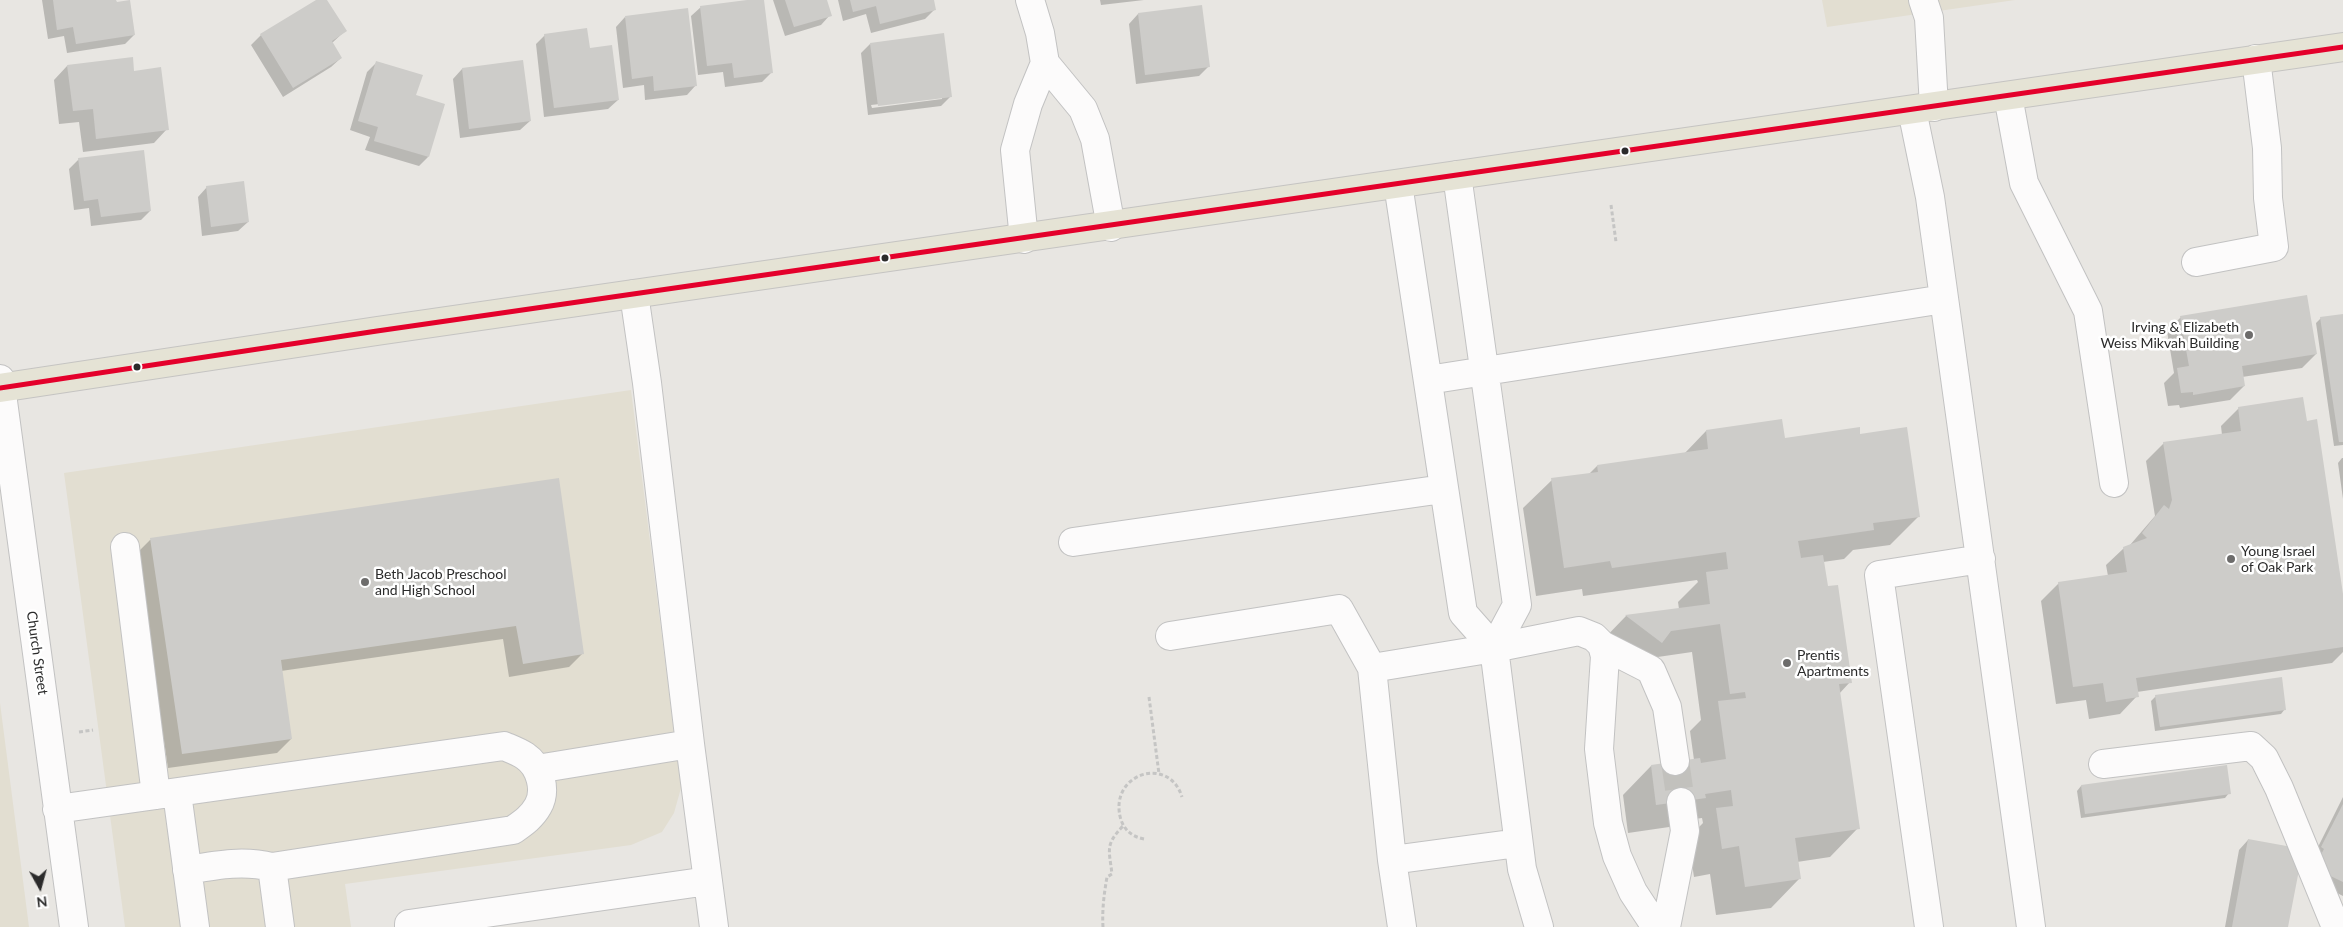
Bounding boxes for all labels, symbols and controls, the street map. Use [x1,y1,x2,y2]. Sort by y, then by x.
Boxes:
unlabelled marker [1620,146,1630,156]
unlabelled marker [880,253,890,263]
place label: Irving & Elizabeth Weiss Mikvah Building [2100,319,2239,352]
marker: Irving & Elizabeth Weiss Mikvah Building [2243,329,2255,341]
unlabelled marker [132,362,142,372]
place label: Young Israel of Oak Park [2241,543,2315,576]
marker: Young Israel of Oak Park [2225,553,2237,565]
place label: Beth Jacob Preschool and High School [375,566,506,598]
marker: Beth Jacob Preschool and High School [359,576,371,588]
street label: Church Street [23,610,51,696]
place label: Prentis Apartments [1797,647,1869,680]
marker: Prentis Apartments [1781,657,1793,669]
north arrow [15,862,65,912]
text: N [36,893,48,911]

